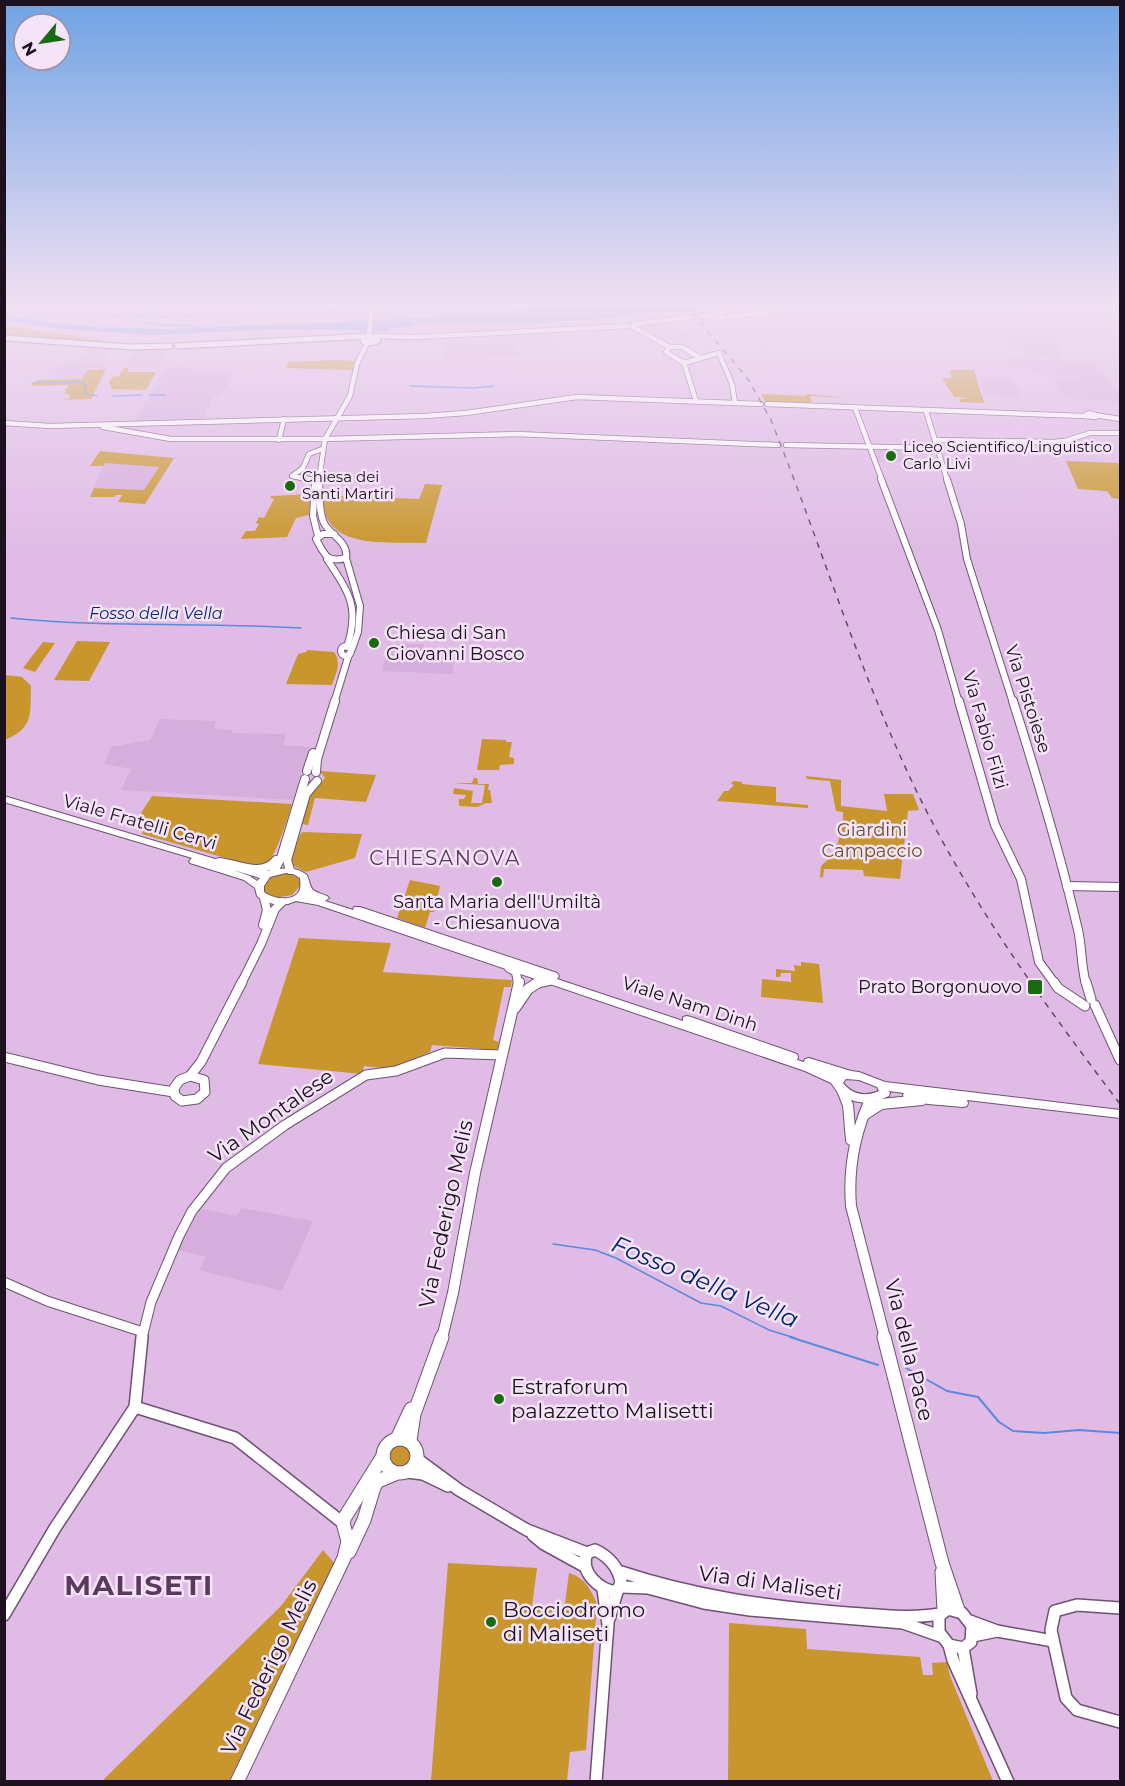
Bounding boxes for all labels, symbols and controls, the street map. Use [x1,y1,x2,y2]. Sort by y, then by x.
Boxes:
north arrow [12,12,72,72]
text: N [18,39,41,59]
place label: Liceo Scientifico/Linguistico Carlo Livi [903,437,1112,473]
marker: Liceo Scientifico/Linguistico Carlo Livi [884,449,898,463]
place label: Chiesa dei Santi Martiri [302,467,394,503]
marker: Chiesa dei Santi Martiri [283,479,297,493]
water label: Fosso della Vella [89,604,223,623]
place label: Chiesa di San Giovanni Bosco [386,622,525,665]
marker: Chiesa di San Giovanni Bosco [367,636,381,650]
street label: Via Pistoiese [1000,642,1056,756]
street label: Via Fabio Filzi [958,668,1012,792]
street label: Viale Fratelli Cervi [61,790,219,854]
park label: Giardini Campaccio [821,819,923,862]
district label: CHIESANOVA [369,846,521,870]
marker: Santa Maria dell'Umiltà - Chiesanuova [490,875,504,889]
place label: Santa Maria dell'Umiltà - Chiesanuova [393,891,601,934]
street label: Viale Nam Dinh [619,972,761,1036]
place label: Prato Borgonuovo [858,976,1022,998]
marker: Prato Borgonuovo [1026,978,1044,996]
street label: Via Montalese [203,1063,338,1168]
street label: Via Federigo Melis [413,1118,478,1310]
water label: Fosso della Vella [608,1229,803,1334]
street label: Via della Pace [880,1276,939,1423]
place label: Estraforum palazzetto Malisetti [511,1374,714,1423]
marker: Estraforum palazzetto Malisetti [492,1392,506,1406]
street label: Via di Maliseti [697,1560,843,1605]
district label: MALISETI [64,1568,214,1602]
street label: Via Federigo Melis [215,1575,322,1758]
place label: Bocciodromo di Maliseti [503,1597,645,1646]
marker: Bocciodromo di Maliseti [484,1615,498,1629]

